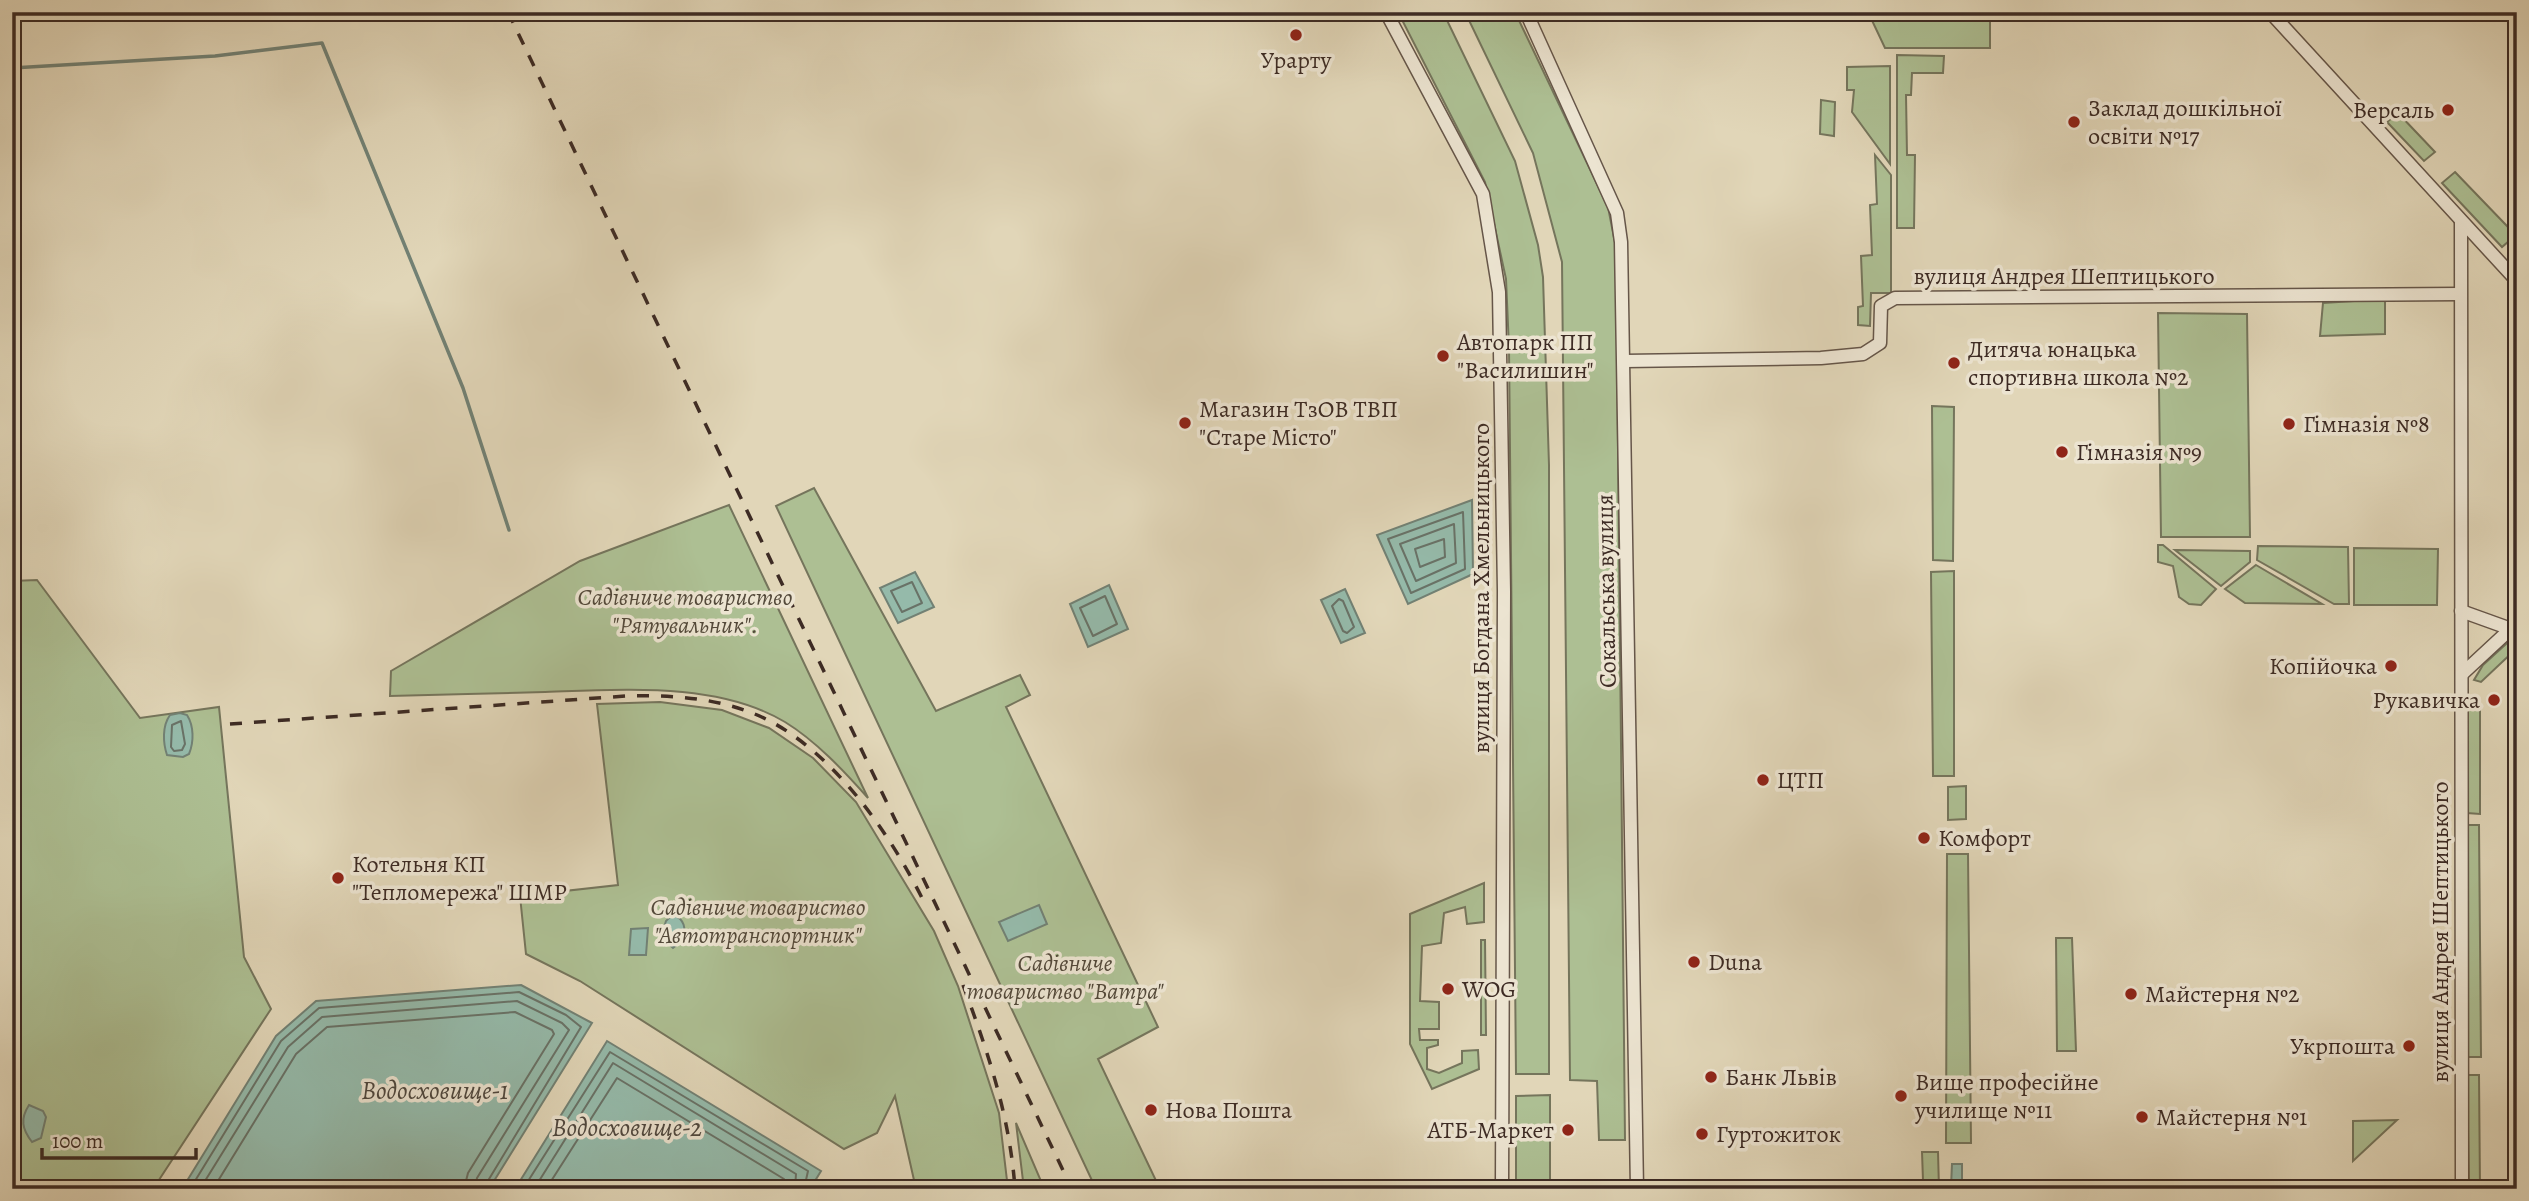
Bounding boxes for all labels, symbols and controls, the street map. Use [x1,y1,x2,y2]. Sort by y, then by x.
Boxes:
marker: Урарту [1288,27,1304,43]
place label: Урарту [1261,44,1331,76]
place label: Заклад дошкільної освіти №17 [2088,92,2282,152]
place label: Версаль [2353,94,2435,126]
marker: Версаль [2440,102,2456,118]
marker: Заклад дошкільної освіти №17 [2066,114,2082,130]
street label: вулиця Андрея Шептицького [1913,260,2215,292]
place label: Автопарк ПП "Василишин" [1456,326,1594,386]
place label: Дитяча юнацька спортивна школа №2 [1968,333,2188,393]
marker: Автопарк ПП "Василишин" [1435,348,1451,364]
marker: Дитяча юнацька спортивна школа №2 [1946,355,1962,371]
place label: Магазин ТзОВ ТВП "Старе Місто" [1199,393,1398,453]
place label: Гімназія №8 [2303,408,2430,440]
marker: Магазин ТзОВ ТВП "Старе Місто" [1177,415,1193,431]
marker: Гімназія №8 [2281,416,2297,432]
street label: вулиця Богдана Хмельницького [1465,423,1497,753]
place label: Гімназія №9 [2076,436,2202,468]
marker: Гімназія №9 [2054,444,2070,460]
street label: Сокальська вулиця [1588,494,1624,688]
park label: Садівниче товариство "Рятувальник". [577,581,793,641]
place label: Копійочка [2269,650,2377,682]
marker: Копійочка [2383,658,2399,674]
place label: Рукавичка [2373,684,2480,716]
marker: Рукавичка [2486,692,2502,708]
place label: ЦТП [1777,764,1824,796]
marker: ЦТП [1755,772,1771,788]
street label: вулиця Андрея Шептицького [2424,781,2456,1083]
place label: Комфорт [1938,822,2031,854]
marker: Комфорт [1916,830,1932,846]
place label: Котельня КП "Тепломережа" ШМР [352,848,567,908]
marker: Котельня КП "Тепломережа" ШМР [330,870,346,886]
park label: Садівниче товариство "Автотранспортник" [650,891,866,951]
place label: Duna [1708,946,1763,978]
park label: Садівниче товариство "Ватра" [966,947,1165,1007]
marker: Duna [1686,954,1702,970]
place label: WOG [1461,973,1516,1005]
place label: Майстерня №2 [2145,978,2299,1010]
marker: WOG [1440,981,1456,997]
marker: Майстерня №2 [2123,986,2139,1002]
place label: Укрпошта [2290,1030,2395,1062]
marker: Укрпошта [2401,1038,2417,1054]
place label: Банк Львів [1725,1061,1837,1093]
place label: Вище професійне училище №11 [1914,1066,2099,1126]
marker: Банк Львів [1703,1069,1719,1085]
water label: Водосховище-1 [361,1073,509,1108]
marker: Вище професійне училище №11 [1893,1088,1909,1104]
place label: Нова Пошта [1165,1094,1292,1126]
place label: Майстерня №1 [2156,1101,2307,1133]
marker: Нова Пошта [1143,1102,1159,1118]
marker: Майстерня №1 [2134,1109,2150,1125]
water label: Водосховище-2 [552,1110,702,1145]
place label: АТБ-Маркет [1426,1114,1554,1146]
scale bar [42,1117,196,1161]
place label: Гуртожиток [1716,1118,1841,1150]
marker: АТБ-Маркет [1560,1122,1576,1138]
marker: Гуртожиток [1694,1126,1710,1142]
text: 100 m [52,1127,103,1155]

